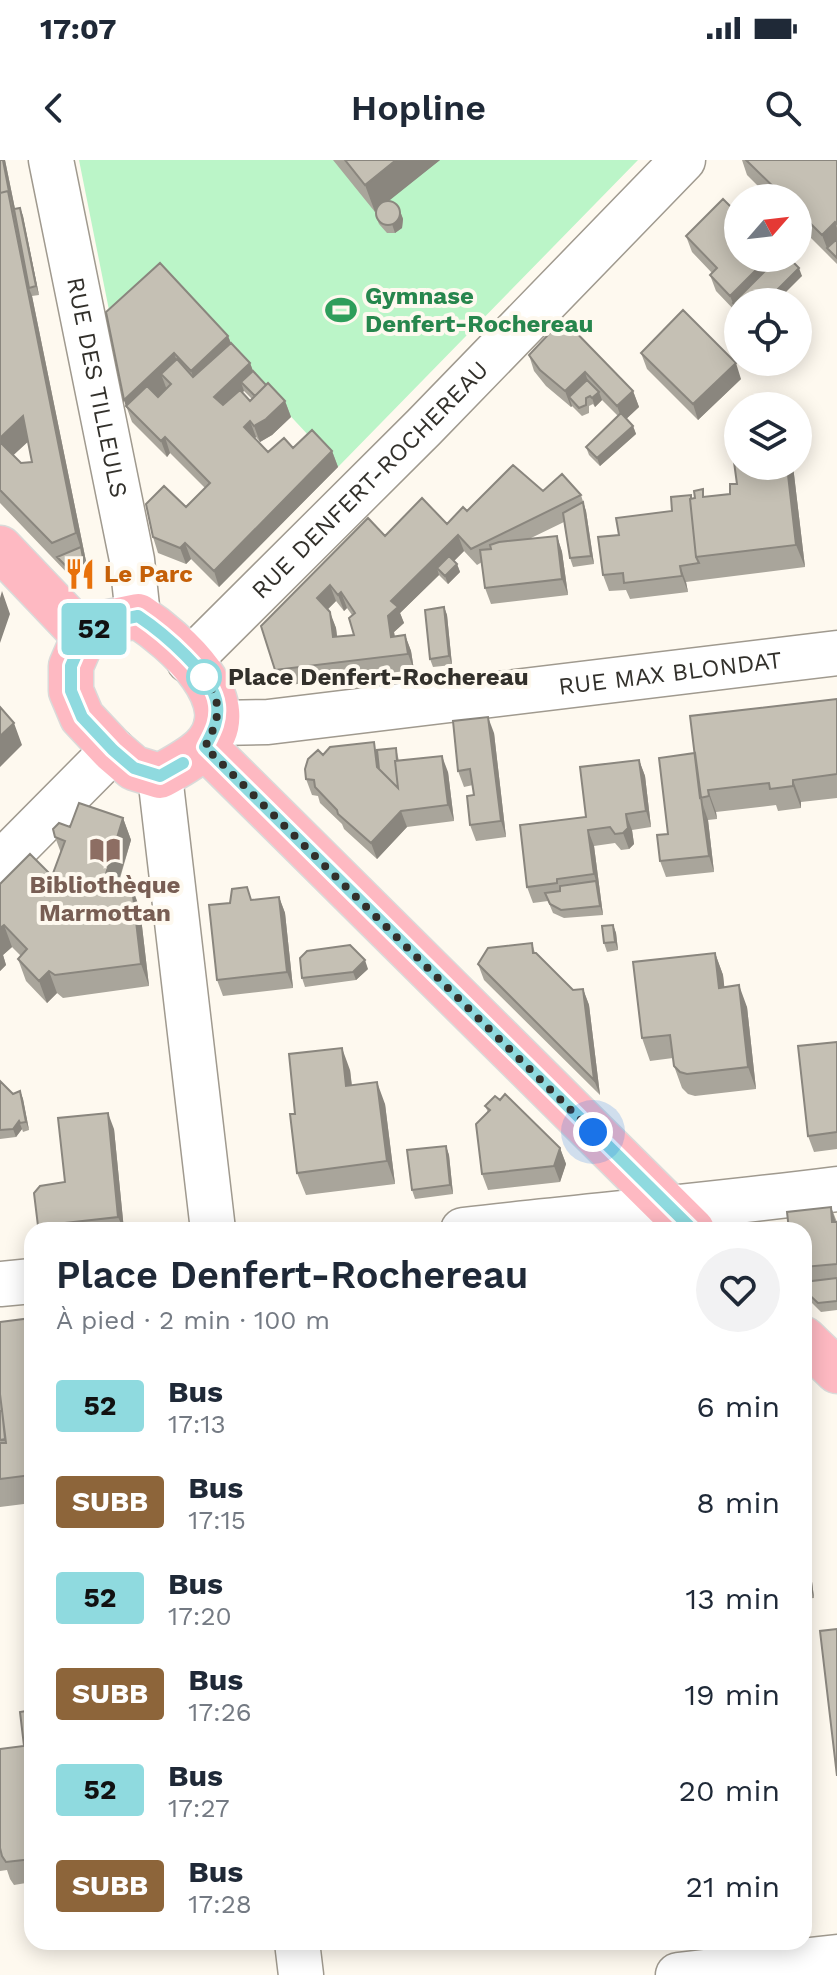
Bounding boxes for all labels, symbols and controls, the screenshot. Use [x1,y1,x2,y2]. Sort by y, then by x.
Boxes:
text: 17:07 [40,11,116,46]
icon: back [32,86,76,130]
icon: search [761,86,805,130]
text: Hopline [351,87,486,129]
north arrow [724,184,812,272]
map controls [724,184,812,480]
street label: RUE DES TILLEULS [61,275,133,500]
place label: Gymnase Denfert-Rochereau [365,282,593,338]
button: locate [724,288,812,376]
sports icon: Gymnase Denfert-Rochereau [324,293,358,327]
street label: RUE DENFERT-ROCHEREAU [246,355,494,604]
button: layers [724,392,812,480]
restaurant icon: Le Parc [63,557,97,591]
place label: Le Parc [104,560,193,588]
line badge: 52 [58,603,130,655]
text: 52 [77,612,111,645]
street label: RUE MAX BLONDAT [557,646,783,701]
marker: Place Denfert-Rochereau [187,660,221,694]
place label: Place Denfert-Rochereau [228,663,529,691]
library icon: Bibliothèque Marmottan [88,833,122,867]
place label: Bibliothèque Marmottan [30,871,181,927]
your location [573,1112,613,1152]
button: heart [696,1248,780,1332]
text: Place Denfert-Rochereau [56,1253,528,1297]
text: À pied · 2 min · 100 m [56,1305,330,1335]
text: Bus [168,1374,223,1409]
text: 52 [83,1389,117,1422]
text: 6 min [696,1389,780,1424]
text: 17:13 [168,1409,226,1439]
text: Bus [188,1470,243,1505]
text: SUBB [72,1485,148,1518]
text: 8 min [696,1485,780,1520]
text: 17:15 [188,1505,246,1535]
text: Bus [168,1566,223,1601]
text: 52 [83,1581,117,1614]
text: 13 min [685,1581,780,1616]
text: 17:20 [168,1601,232,1631]
text: Bus [188,1662,243,1697]
text: SUBB [72,1677,148,1710]
text: 19 min [684,1677,780,1712]
text: 17:26 [188,1697,252,1727]
text: Bus [168,1758,223,1793]
text: 52 [83,1773,117,1806]
text: 20 min [678,1773,780,1808]
text: 17:27 [168,1793,230,1823]
text: Bus [188,1854,243,1889]
text: SUBB [72,1869,148,1902]
text: 21 min [685,1869,780,1904]
text: 17:28 [188,1889,252,1919]

